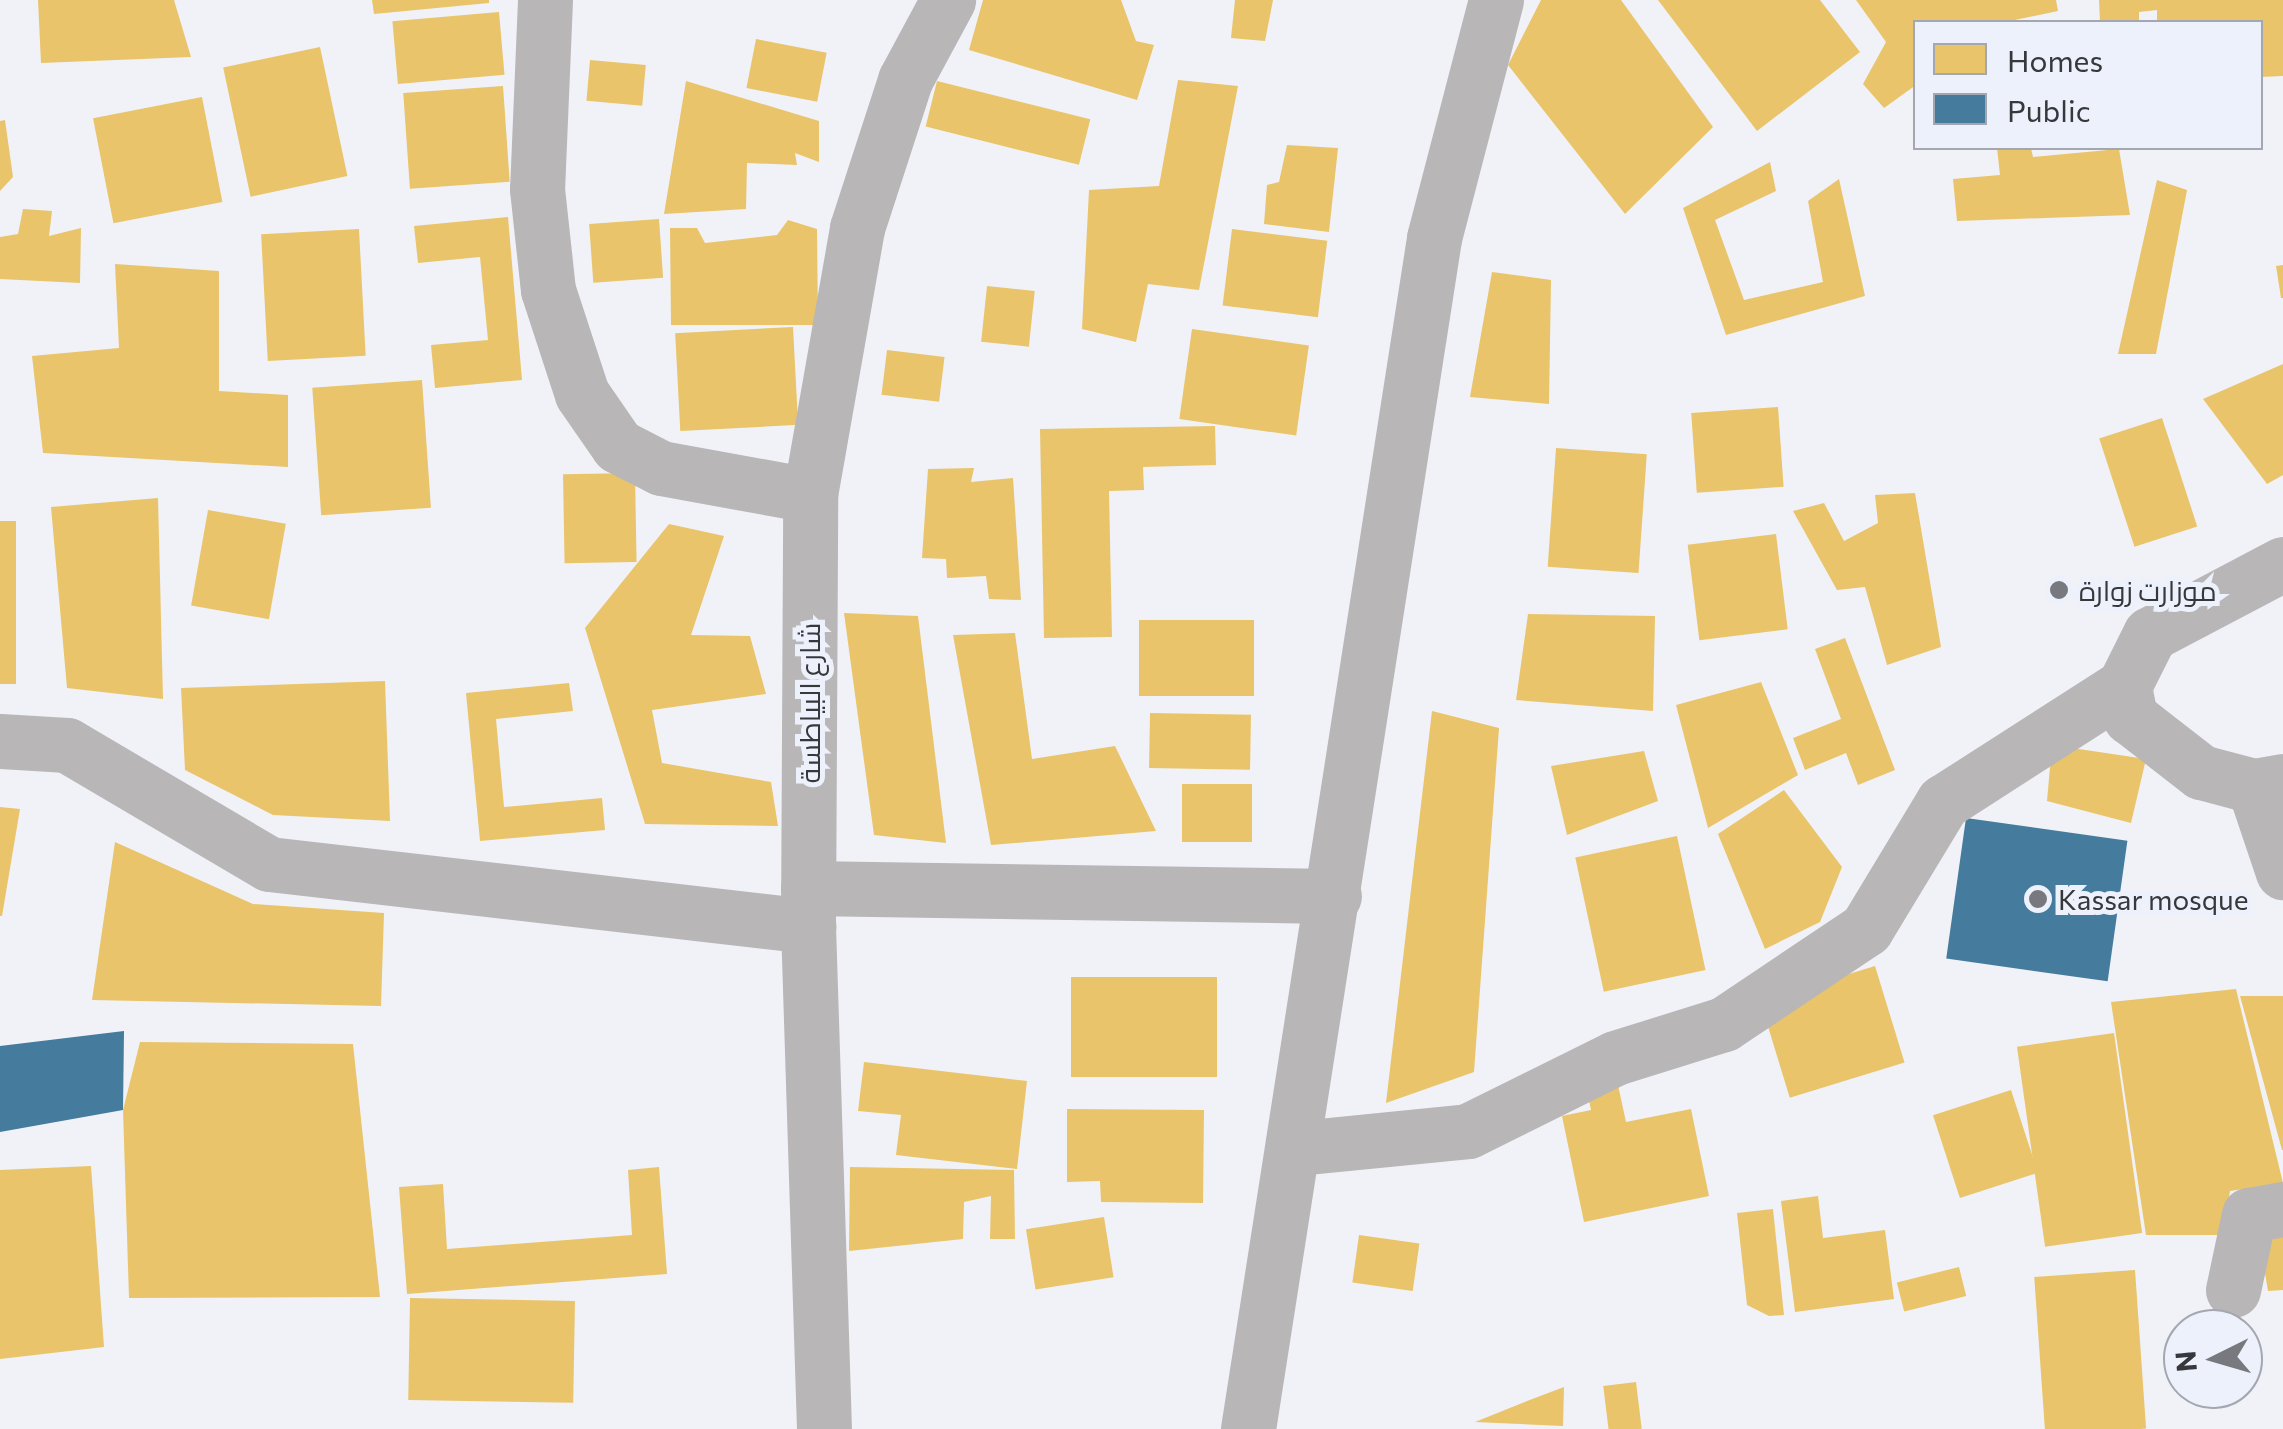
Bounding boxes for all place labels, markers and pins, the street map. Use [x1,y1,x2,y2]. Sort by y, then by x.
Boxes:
place label: موزارت زوارة [2079,573,2217,607]
marker: موزارت زوارة [2048,579,2070,601]
place label: Kassar mosque [2058,882,2248,916]
marker: Kassar mosque [2027,888,2049,910]

